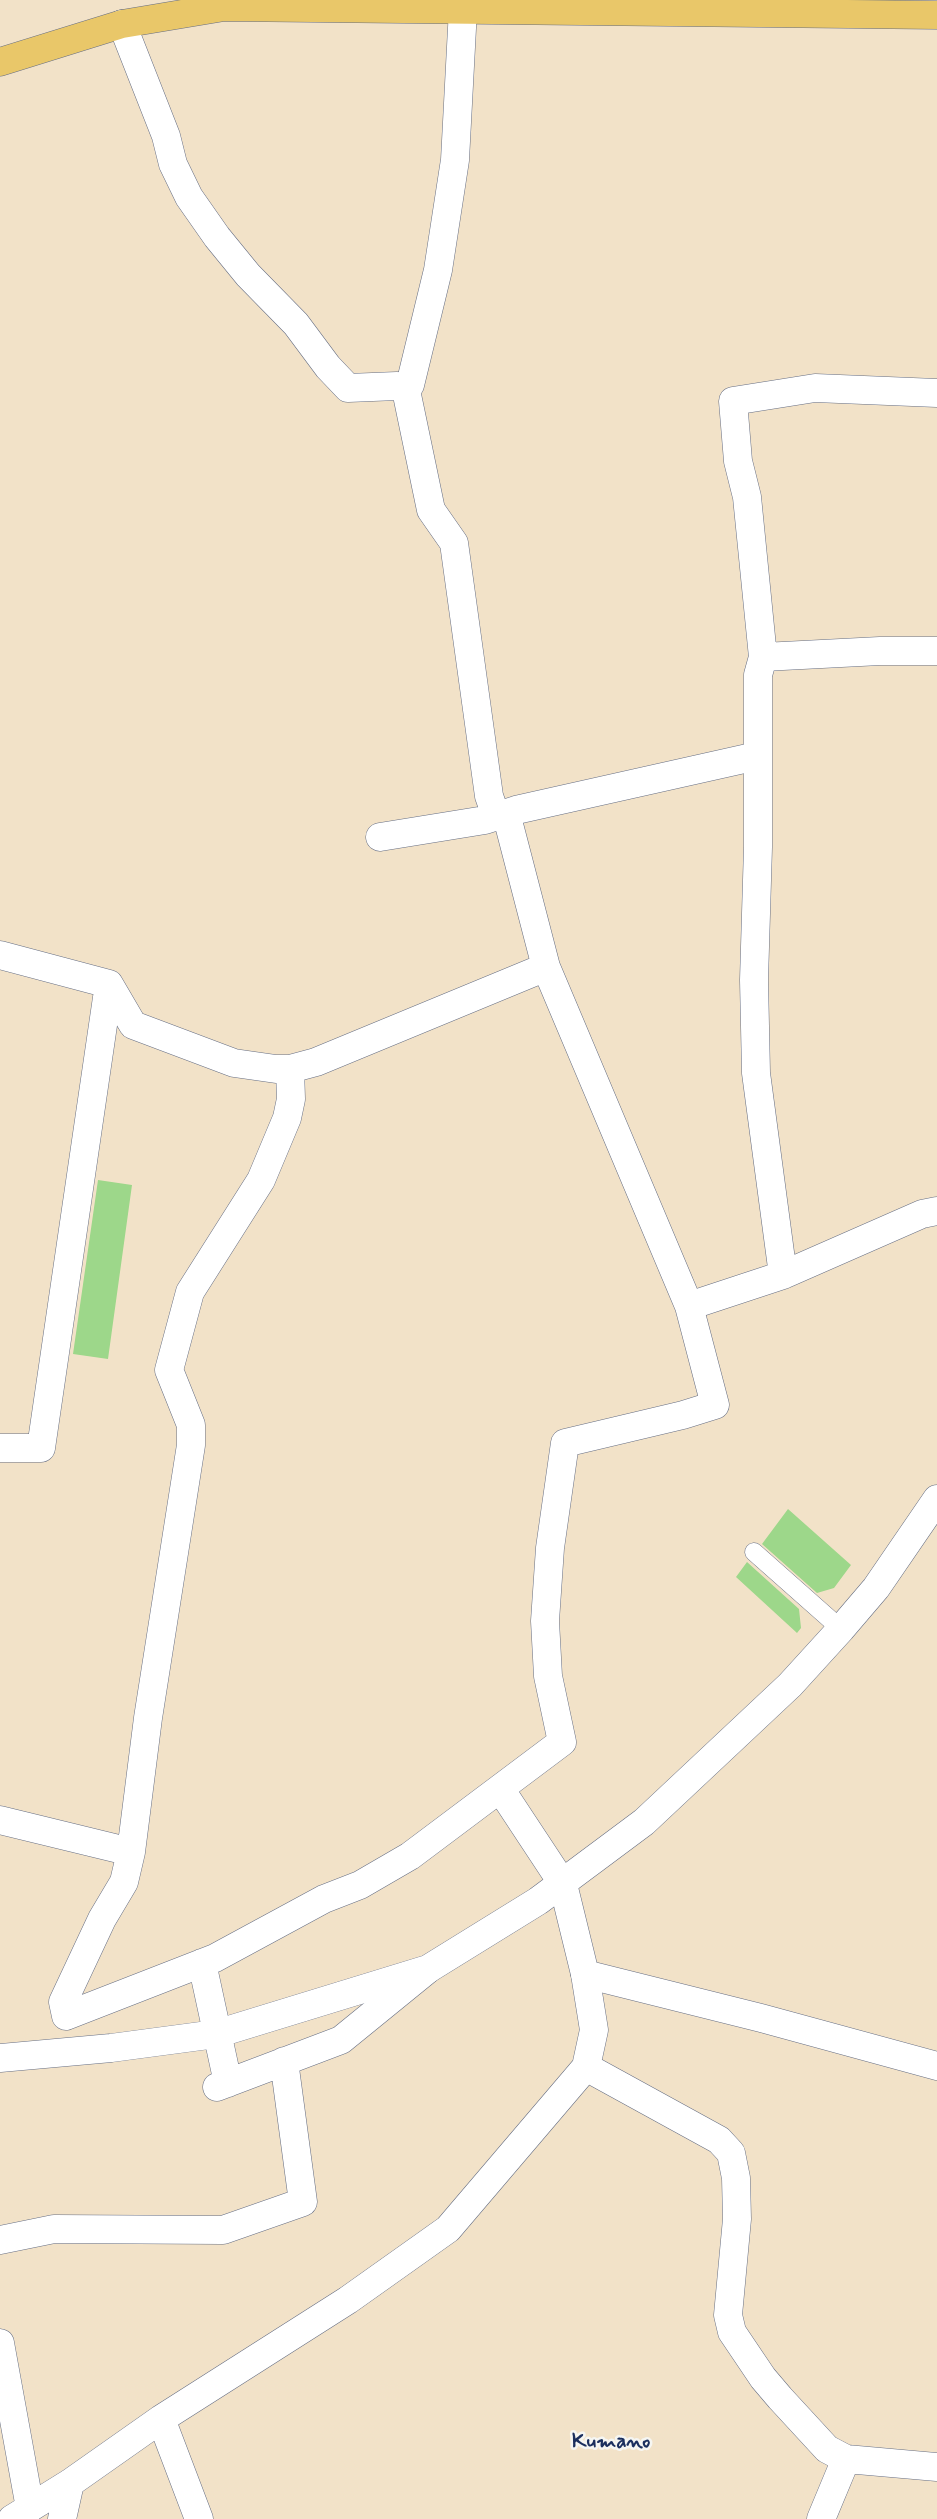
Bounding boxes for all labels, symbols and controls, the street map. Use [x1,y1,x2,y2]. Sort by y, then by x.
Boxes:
district label: Kumano [572,2430,650,2456]

